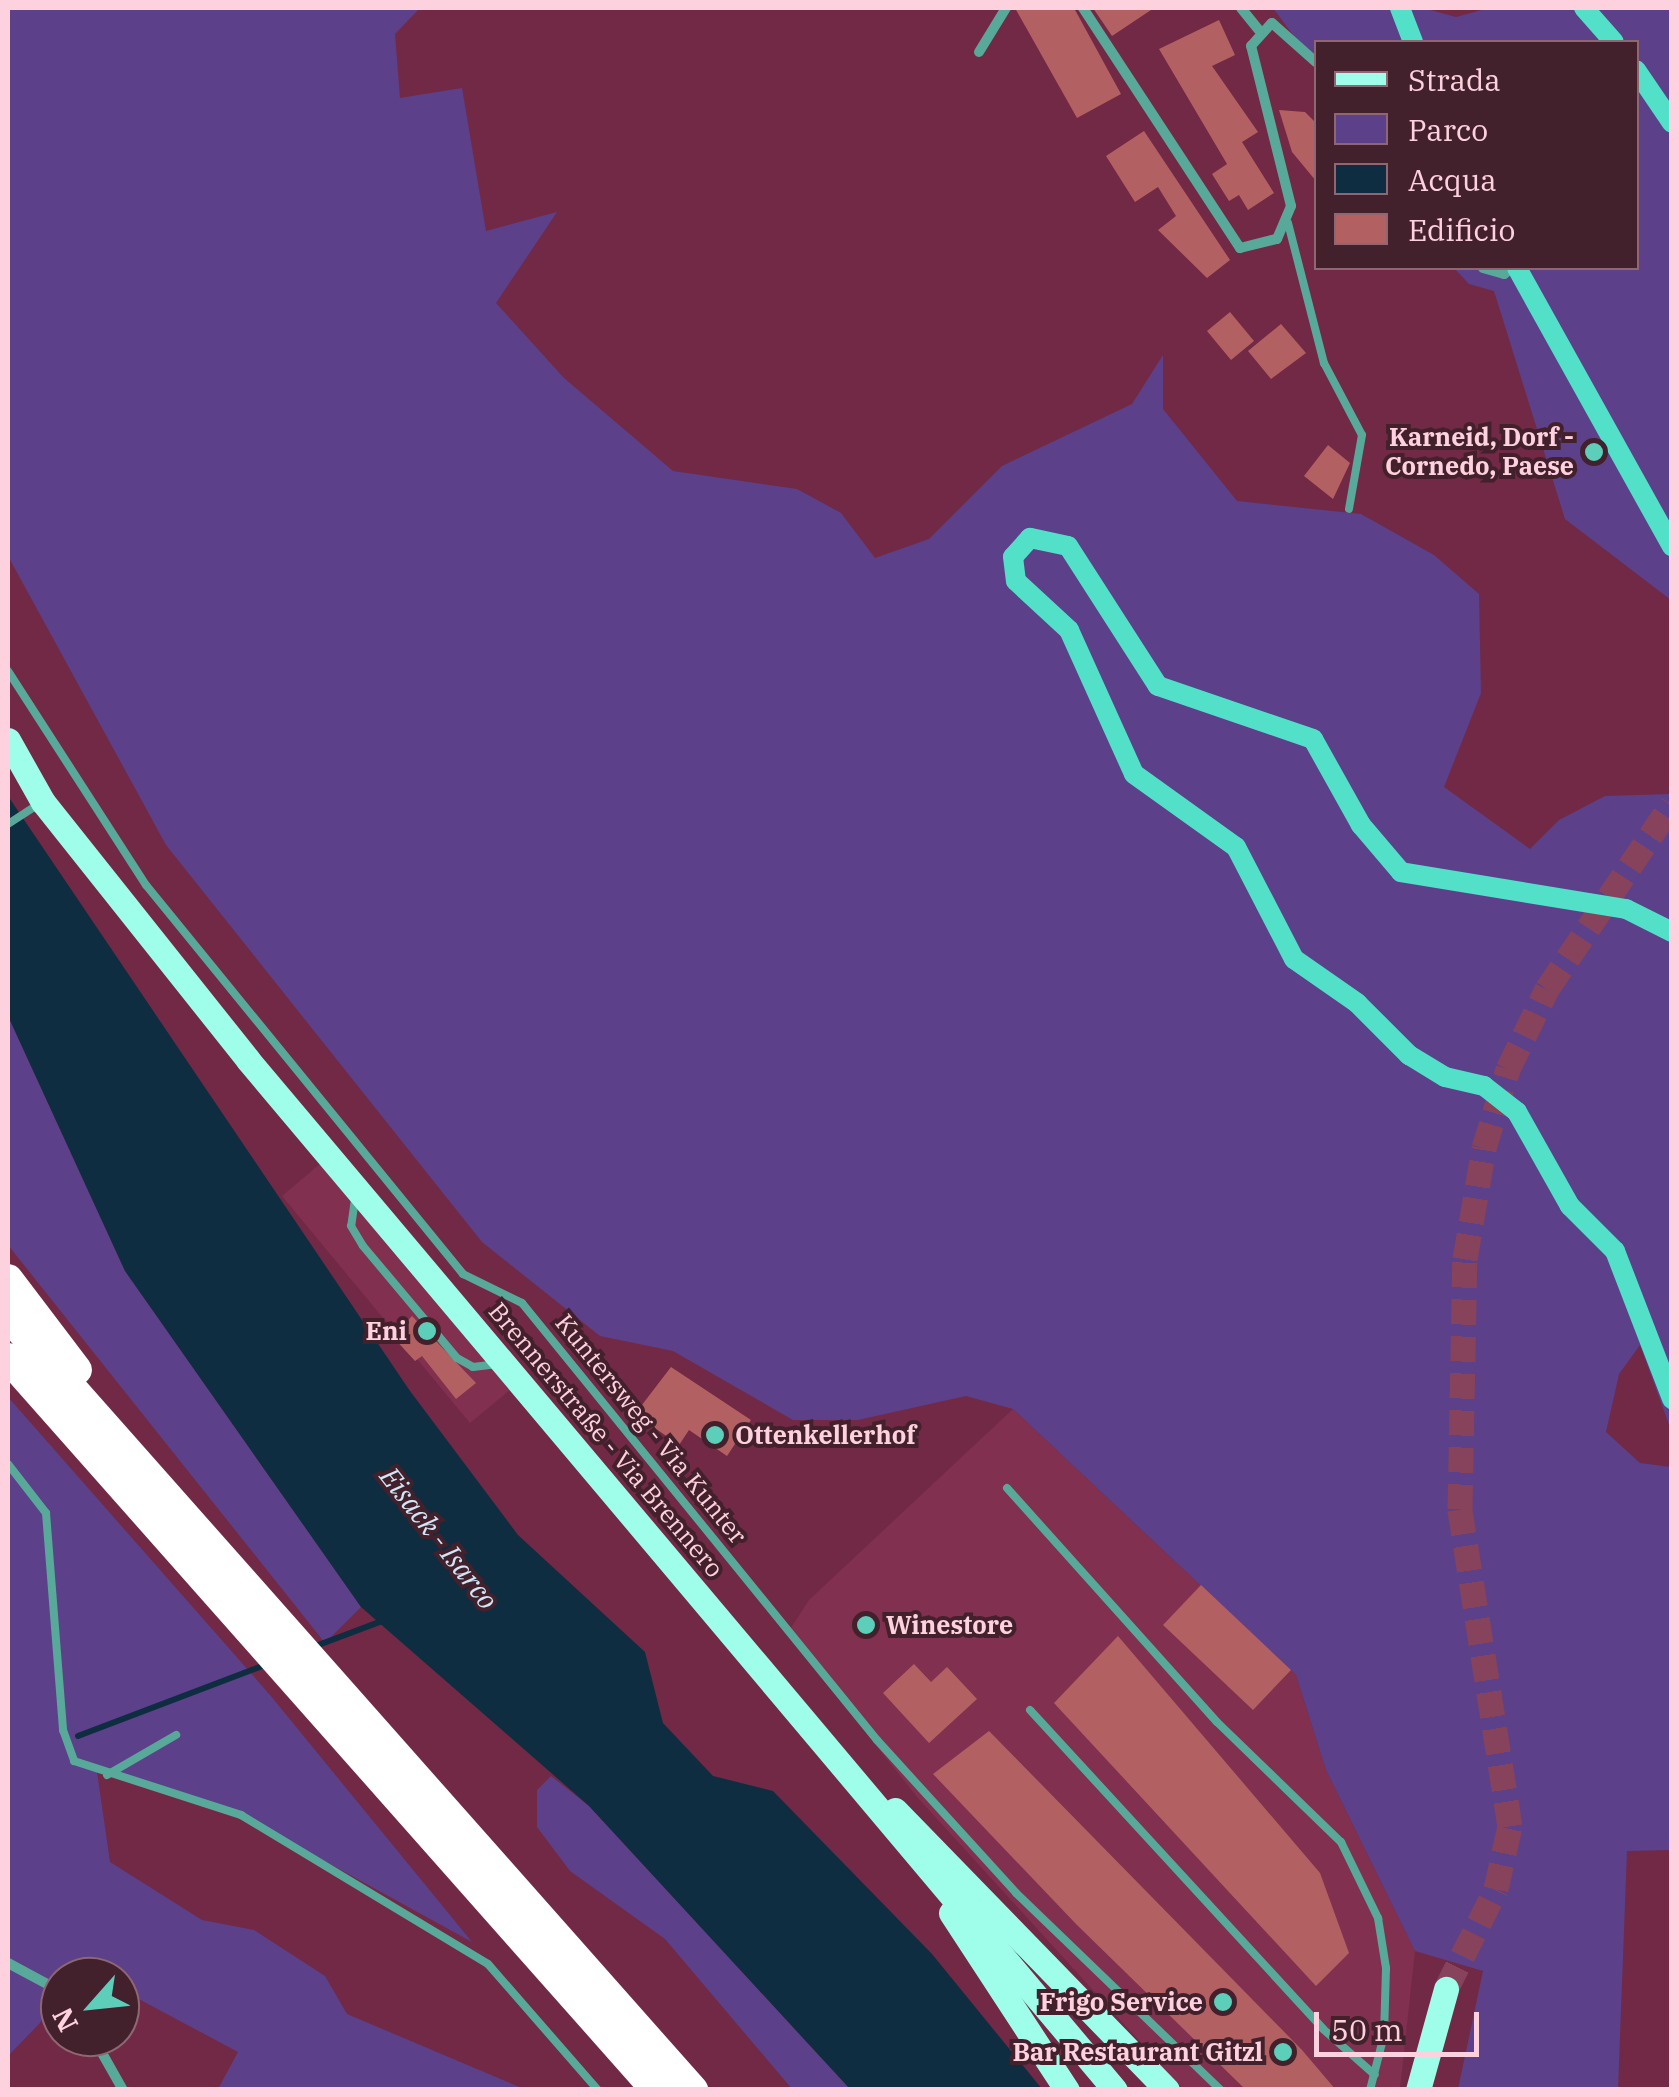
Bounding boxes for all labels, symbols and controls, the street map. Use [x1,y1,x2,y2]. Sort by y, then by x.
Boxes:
legend [1314,40,1639,270]
text: Strada [1408,60,1501,99]
text: Parco [1408,110,1488,149]
text: Acqua [1408,160,1497,199]
text: Edificio [1408,210,1515,249]
place label: Karneid, Dorf - Cornedo, Paese [1385,423,1574,482]
marker: Karneid, Dorf - Cornedo, Paese [1583,441,1605,463]
street label: Brennerstraße - Via Brennero [482,1297,730,1583]
street label: Kuntersweg - Via Kunter [549,1308,753,1550]
place label: Eni [366,1316,407,1346]
marker: Eni [416,1320,438,1342]
place label: Ottenkellerhof [735,1420,916,1450]
marker: Ottenkellerhof [704,1424,726,1446]
water label: Eisack - Isarco [373,1460,505,1616]
place label: Winestore [886,1610,1013,1640]
marker: Winestore [855,1614,877,1636]
north arrow [40,1957,140,2057]
place label: Frigo Service [1040,1987,1203,2017]
marker: Frigo Service [1212,1991,1234,2013]
scale bar [1319,1992,1484,2054]
text: N [43,2002,86,2038]
text: 50 m [1331,2010,1403,2049]
place label: Bar Restaurant Gitzl [1012,2037,1263,2067]
marker: Bar Restaurant Gitzl [1272,2041,1294,2063]

